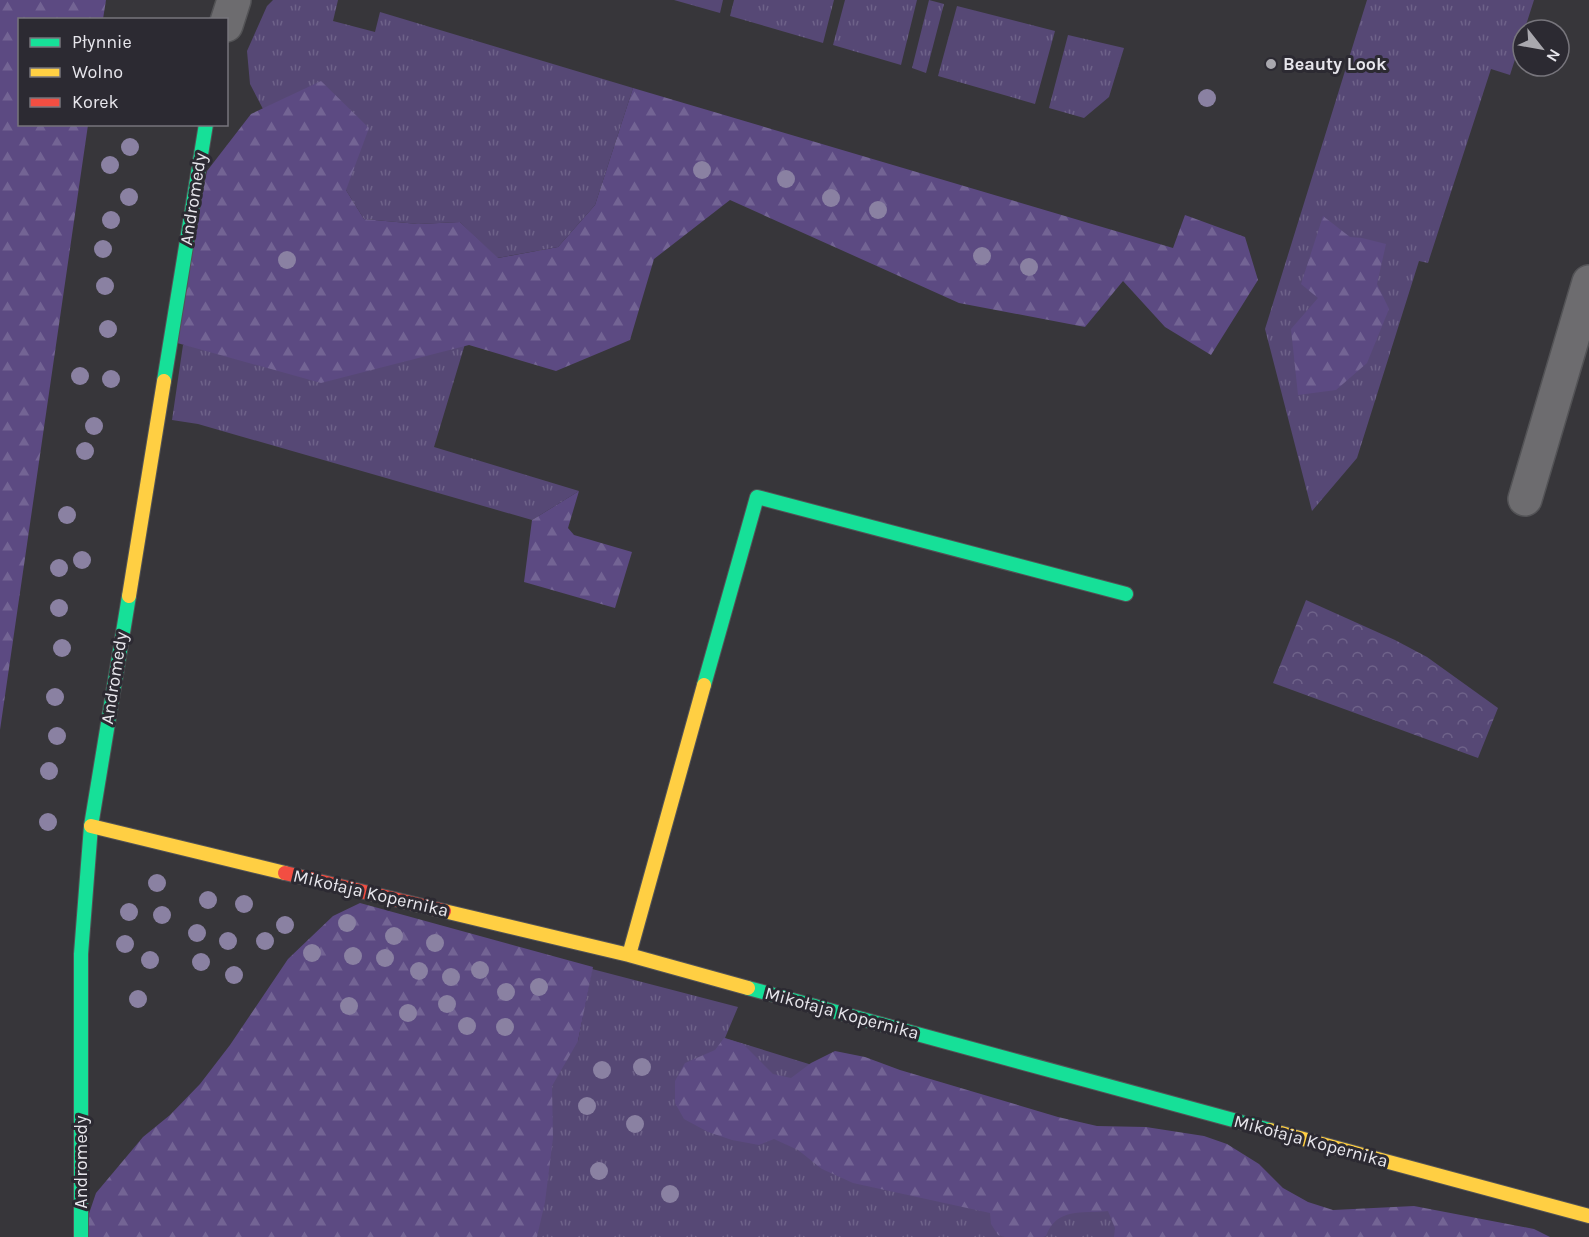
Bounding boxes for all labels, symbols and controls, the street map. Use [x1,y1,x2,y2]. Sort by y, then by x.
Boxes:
legend [18,18,228,126]
north arrow [1511,18,1571,78]
text: Płynnie [72,31,132,53]
text: N [1542,46,1565,65]
place label: Beauty Look [1283,53,1387,75]
marker: Beauty Look [1264,57,1278,71]
text: Wolno [72,61,123,83]
text: Korek [72,91,119,113]
street label: Andromedy [175,151,211,247]
street label: Andromedy [96,630,132,726]
street label: Mikołaja Kopernika [291,864,451,922]
street label: Mikołaja Kopernika [763,982,921,1044]
street label: Mikołaja Kopernika [1232,1110,1390,1172]
street label: Andromedy [70,1115,92,1209]

